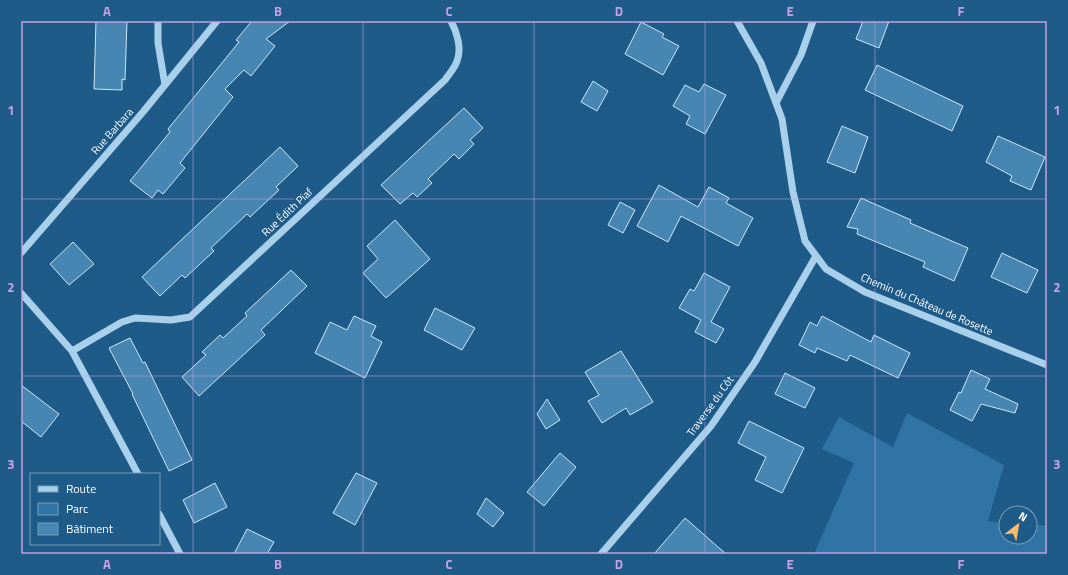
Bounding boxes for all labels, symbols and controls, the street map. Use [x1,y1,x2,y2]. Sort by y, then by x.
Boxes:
text: A [103,1,111,21]
text: B [274,1,282,21]
text: C [445,1,453,21]
text: D [615,1,623,21]
text: E [786,1,794,21]
text: F [958,1,965,21]
text: 1 [7,100,15,120]
text: 1 [1053,100,1061,120]
street label: Rue Barbara [87,104,137,158]
street label: Rue Édith Piaf [258,184,317,240]
street label: Chemin du Château de Rosette [858,269,996,339]
text: 2 [7,277,15,297]
text: 2 [1053,277,1061,297]
street label: Traverse du Côt [683,372,738,440]
text: 3 [7,454,15,474]
text: 3 [1053,454,1061,474]
legend [30,473,160,545]
text: Route [66,479,96,498]
text: Parc [66,499,88,518]
north arrow [998,505,1038,545]
text: N [1016,508,1031,525]
text: Bâtiment [66,519,114,538]
text: A [103,554,111,574]
text: B [274,554,282,574]
text: C [445,554,453,574]
text: D [615,554,623,574]
text: E [786,554,794,574]
text: F [958,554,965,574]

